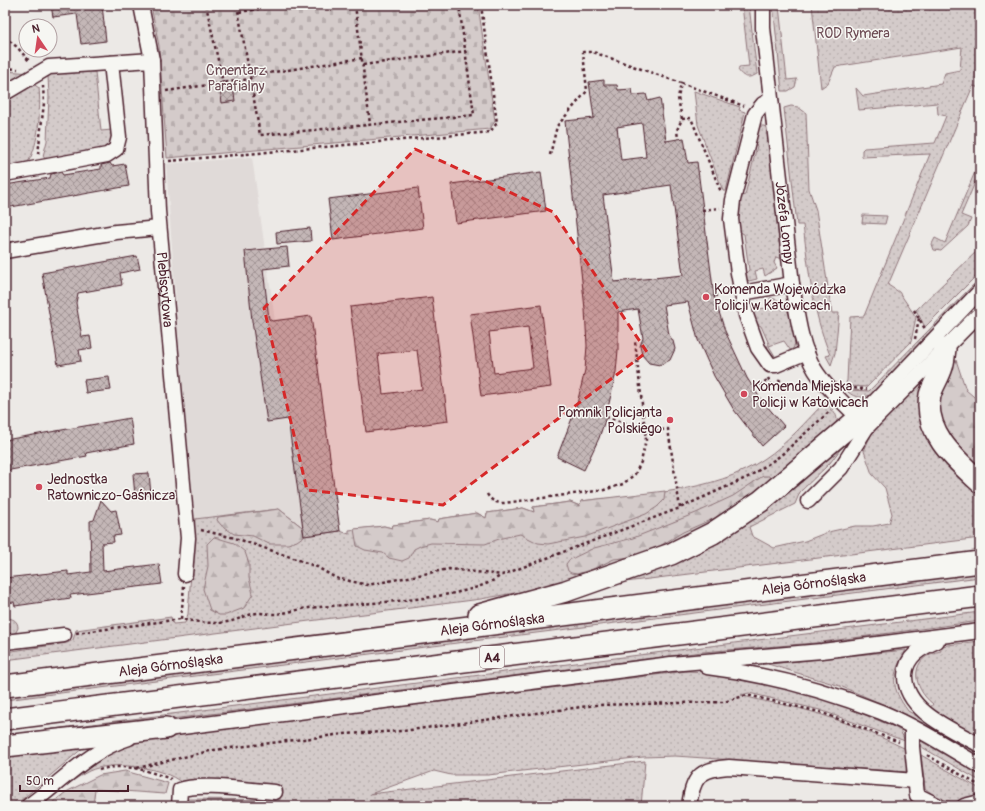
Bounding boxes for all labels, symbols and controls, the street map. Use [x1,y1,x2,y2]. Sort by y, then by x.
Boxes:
north arrow [18,18,58,58]
text: N [31,21,41,36]
park label: ROD Rymera [816,25,890,42]
park label: Cmentarz Parafialny [206,62,266,95]
street label: Józefa Lompy [771,180,798,265]
street label: Plebiscytowa [153,251,177,328]
place label: Komenda Wojewódzka Policji w Katowicach [714,281,846,314]
marker: Komenda Wojewódzka Policji w Katowicach [701,292,711,302]
place label: Komenda Miejska Policji w Katowicach [752,378,868,411]
marker: Komenda Miejska Policji w Katowicach [739,389,749,399]
place label: Pomnik Policjanta Polskiego [558,404,662,437]
marker: Pomnik Policjanta Polskiego [665,415,675,425]
place label: Jednostka Ratowniczo-Gaśnicza [47,471,175,504]
marker: Jednostka Ratowniczo-Gaśnicza [34,482,44,492]
street label: Aleja Górnośląska [760,569,867,599]
street label: Aleja Górnośląska [439,609,545,640]
road number: A4 [480,646,504,668]
street label: Aleja Górnośląska [117,650,224,681]
scale bar [20,767,128,793]
text: 50 m [26,774,54,789]

